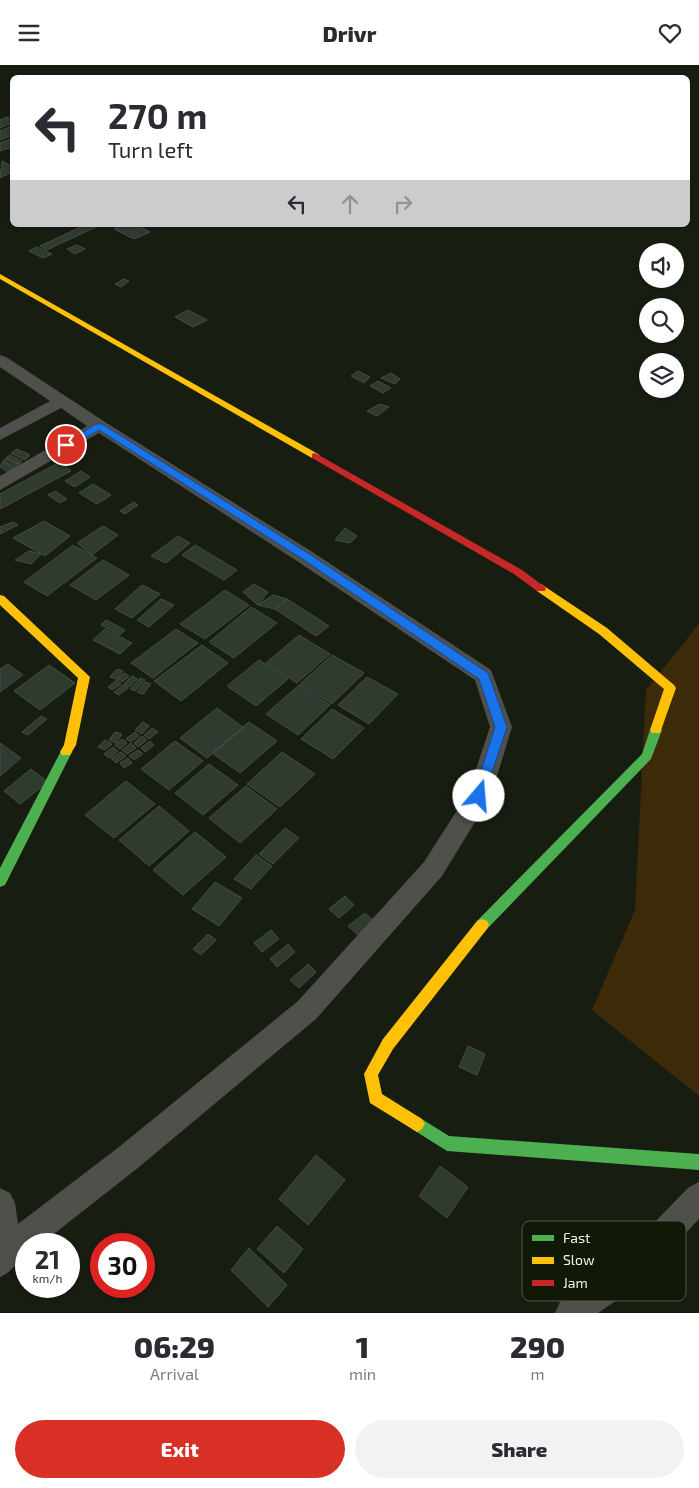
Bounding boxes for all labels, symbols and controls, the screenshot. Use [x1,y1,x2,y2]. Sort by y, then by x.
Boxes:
icon: menu [15,19,43,47]
icon: heart [656,19,684,47]
text: Drivr [323,20,376,46]
text: 270 m [108,94,207,136]
icon: left [25,95,90,160]
text: Turn left [108,136,193,162]
icon: left [283,190,311,218]
icon: ahead [336,190,364,218]
icon: right [389,190,417,218]
map controls [639,243,684,398]
button: sound [639,243,684,288]
button: search [639,298,684,343]
button: layers [639,353,684,398]
pin [45,424,87,466]
icon: arrive [52,431,80,459]
position arrow [452,769,504,821]
legend [522,1221,686,1301]
text: Fast [563,1229,590,1246]
speed limit sign: 30 [90,1233,155,1298]
text: 21 [35,1244,60,1274]
text: Slow [563,1251,595,1268]
text: km/h [33,1271,62,1285]
text: Jam [563,1274,588,1291]
text: 06:29 [134,1328,215,1364]
text: 1 [356,1328,369,1364]
text: 290 [510,1328,565,1364]
text: Arrival [150,1364,199,1383]
text: min [349,1364,376,1383]
text: m [531,1364,545,1383]
button: Exit [15,1420,345,1478]
button: Share [355,1420,684,1478]

